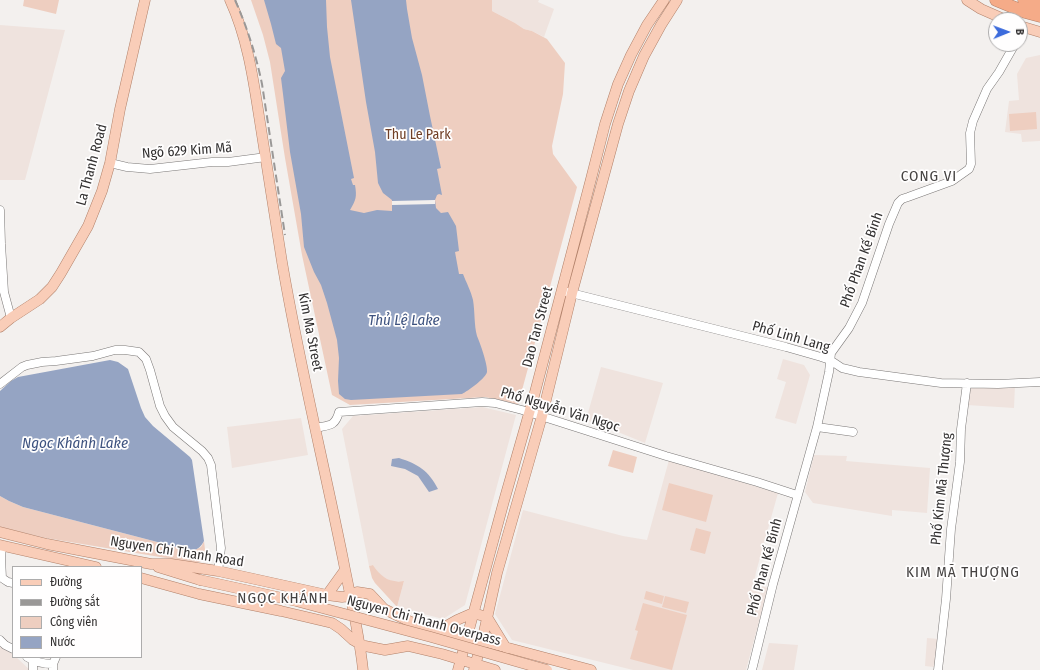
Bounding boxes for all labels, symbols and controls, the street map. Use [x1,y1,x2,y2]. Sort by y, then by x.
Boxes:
north arrow [988,12,1028,52]
text: B [1013,29,1026,35]
street label: La Thanh Road [73,122,111,208]
park label: Thu Le Park [385,127,451,143]
street label: Ngõ 629 Kim Mã [141,139,233,163]
district label: CONG VI [901,168,957,186]
street label: Phố Phan Kế Bính [837,210,887,310]
street label: Dao Tan Street [519,285,557,369]
street label: Kim Ma Street [294,291,326,373]
water label: Thủ Lệ Lake [368,312,440,330]
street label: Phố Linh Lang [750,318,832,356]
street label: Phố Nguyễn Văn Ngọc [499,384,621,436]
street label: Phố Kim Mã Thượng [928,432,956,546]
water label: Ngọc Khánh Lake [22,435,128,453]
street label: Phố Phan Kế Bính [744,516,786,618]
street label: Nguyen Chi Thanh Road [109,533,245,571]
district label: KIM MÃ THƯỢNG [906,564,1020,582]
legend [12,566,142,658]
text: Đường [50,575,82,589]
district label: NGỌC KHÁNH [237,590,329,608]
street label: Nguyen Chi Thanh Overpass [345,592,503,650]
text: Đường sắt [50,595,100,609]
text: Công viên [50,615,98,629]
text: Nước [50,635,75,649]

